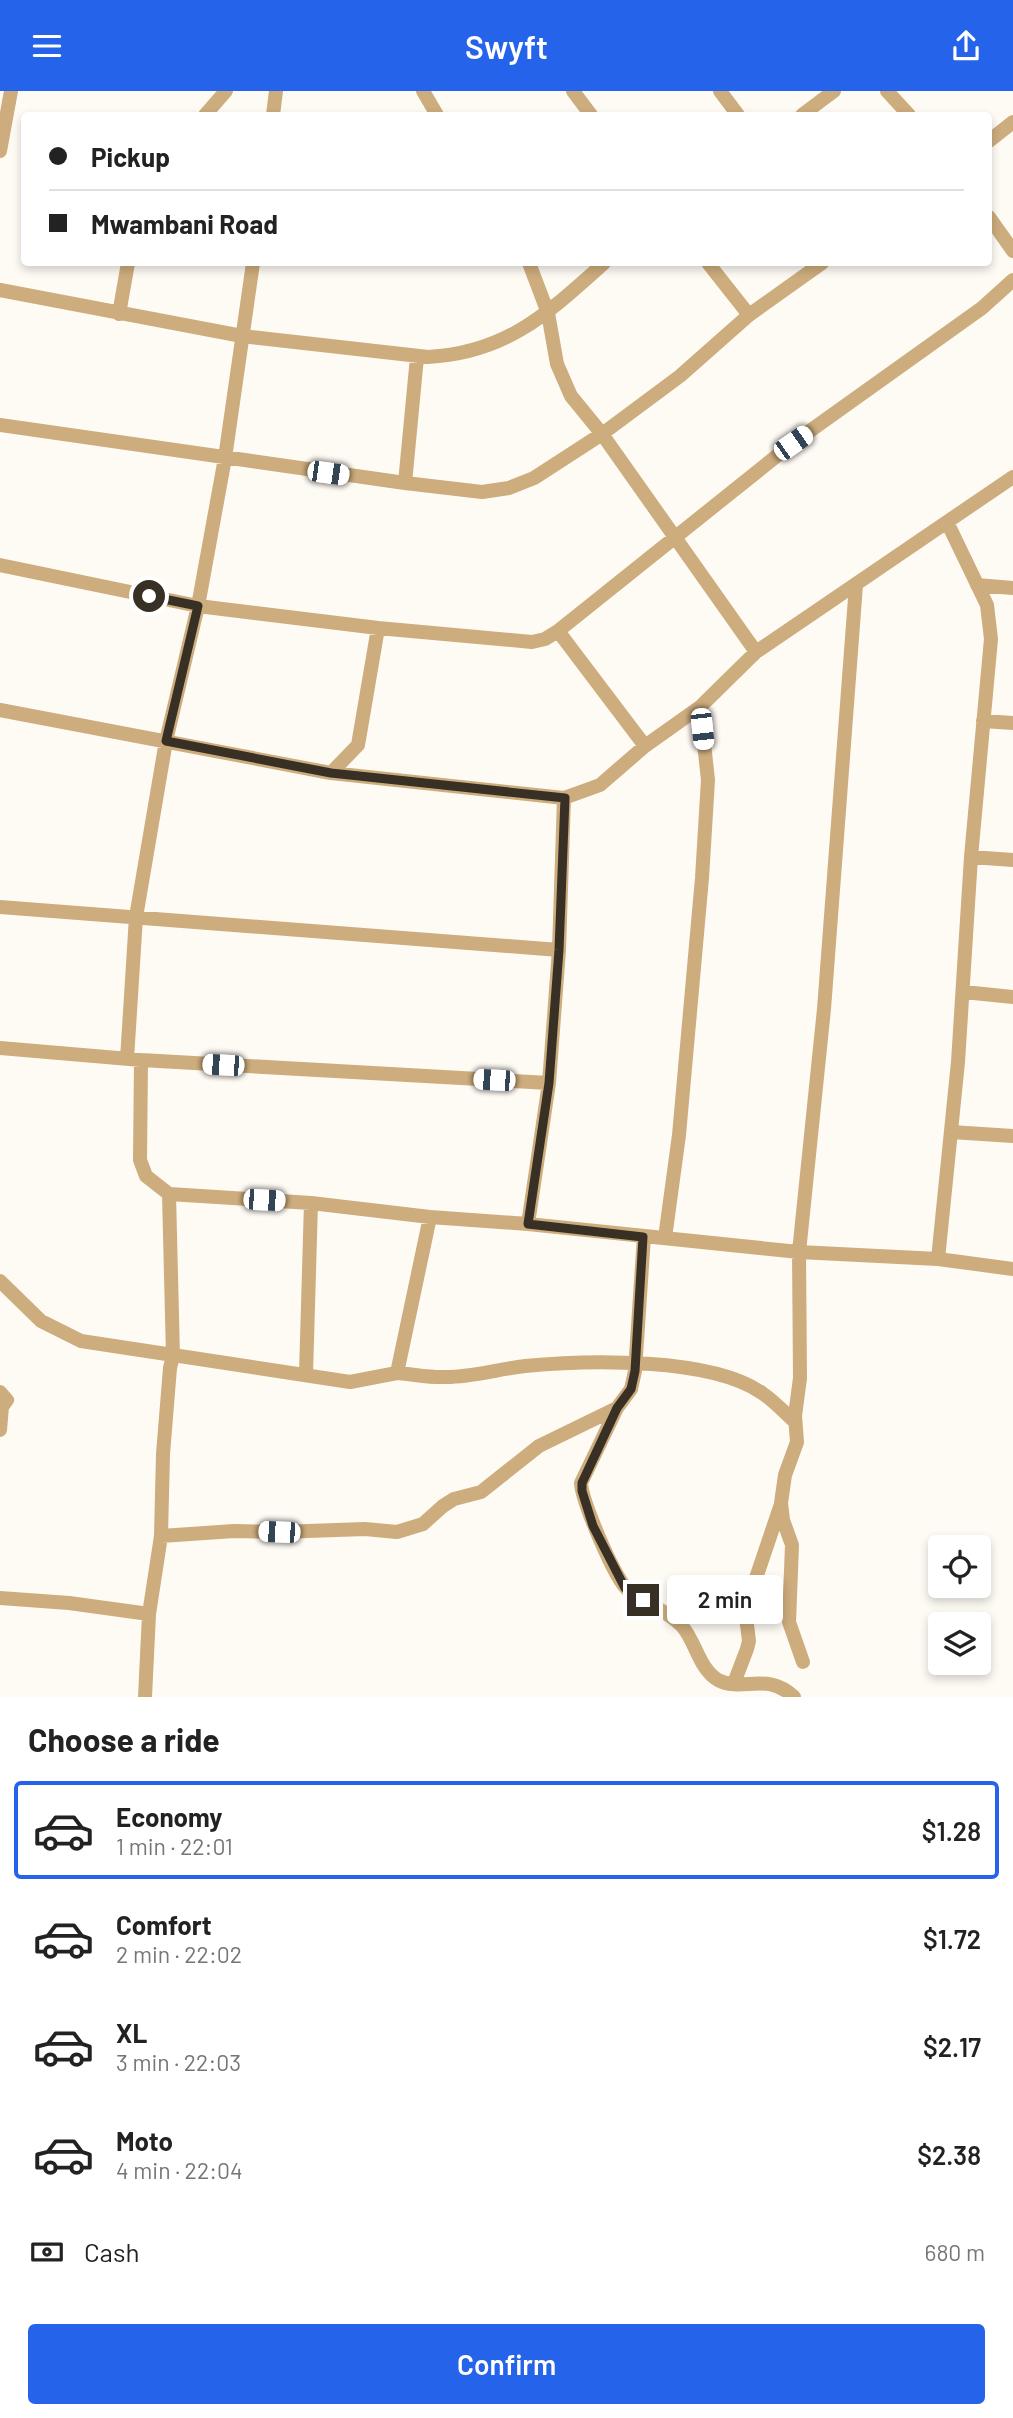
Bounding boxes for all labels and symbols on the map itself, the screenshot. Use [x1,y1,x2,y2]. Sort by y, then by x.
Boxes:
car [770,422,817,464]
car [306,460,351,486]
route start [133,580,165,612]
car [690,707,715,751]
car [202,1053,245,1077]
car [473,1068,516,1092]
car [243,1188,286,1212]
car [258,1521,301,1543]
callout: 2 min [668,1575,783,1625]
route end [627,1584,659,1616]

